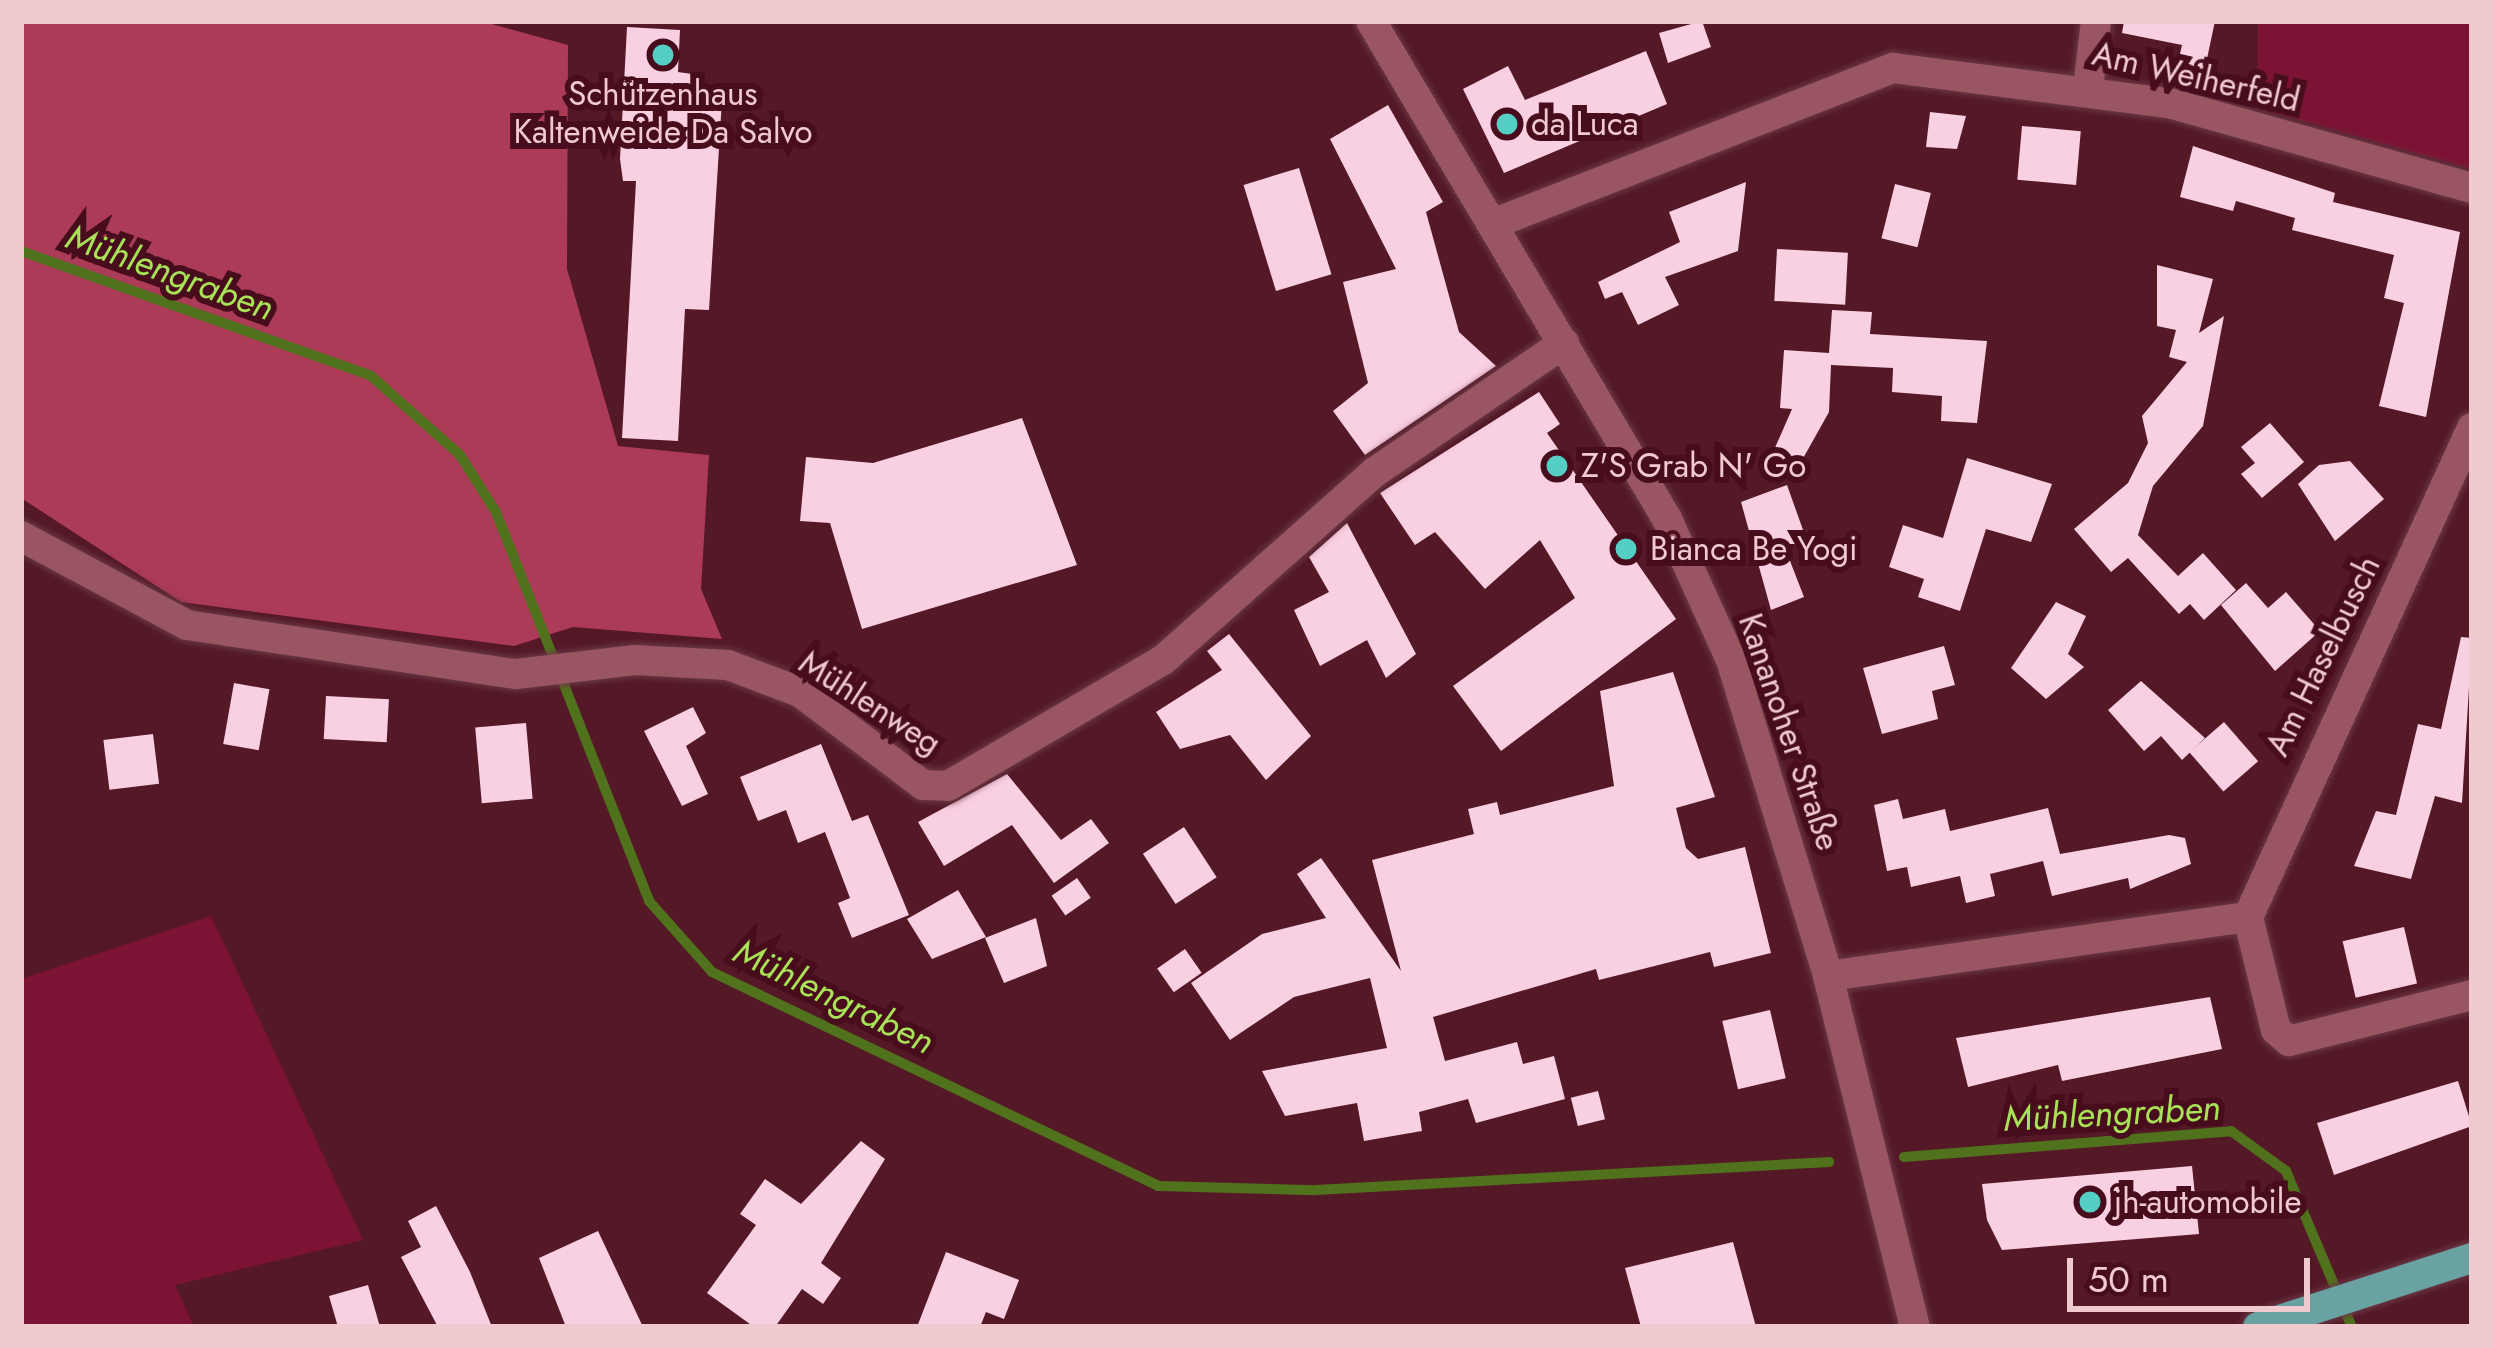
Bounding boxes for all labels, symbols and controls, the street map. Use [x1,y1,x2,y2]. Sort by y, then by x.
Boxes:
street label: Am Weiherfeld [2089,34,2303,120]
marker: Schützenhaus Kaltenweide Da Salvo [650,42,676,68]
place label: Schützenhaus Kaltenweide Da Salvo [513,74,813,152]
place label: da Luca [1531,104,1639,144]
marker: da Luca [1494,111,1520,137]
water label: Mühlengraben [60,215,280,329]
place label: Z'S Grab N' Go [1581,446,1806,486]
marker: Z'S Grab N' Go [1544,453,1570,479]
place label: Bianca Be Yogi [1650,529,1858,569]
marker: Bianca Be Yogi [1613,536,1639,562]
street label: Am Haselbusch [2258,550,2388,762]
street label: Kananoher Straße [1730,609,1848,855]
street label: Mühlenweg [792,643,948,763]
water label: Mühlengraben [727,929,941,1063]
water label: Mühlengraben [2002,1086,2222,1140]
place label: jh-automobile [2114,1182,2301,1222]
marker: jh-automobile [2077,1189,2103,1215]
scale bar [2073,1234,2316,1308]
text: 50 m [2088,1253,2169,1305]

